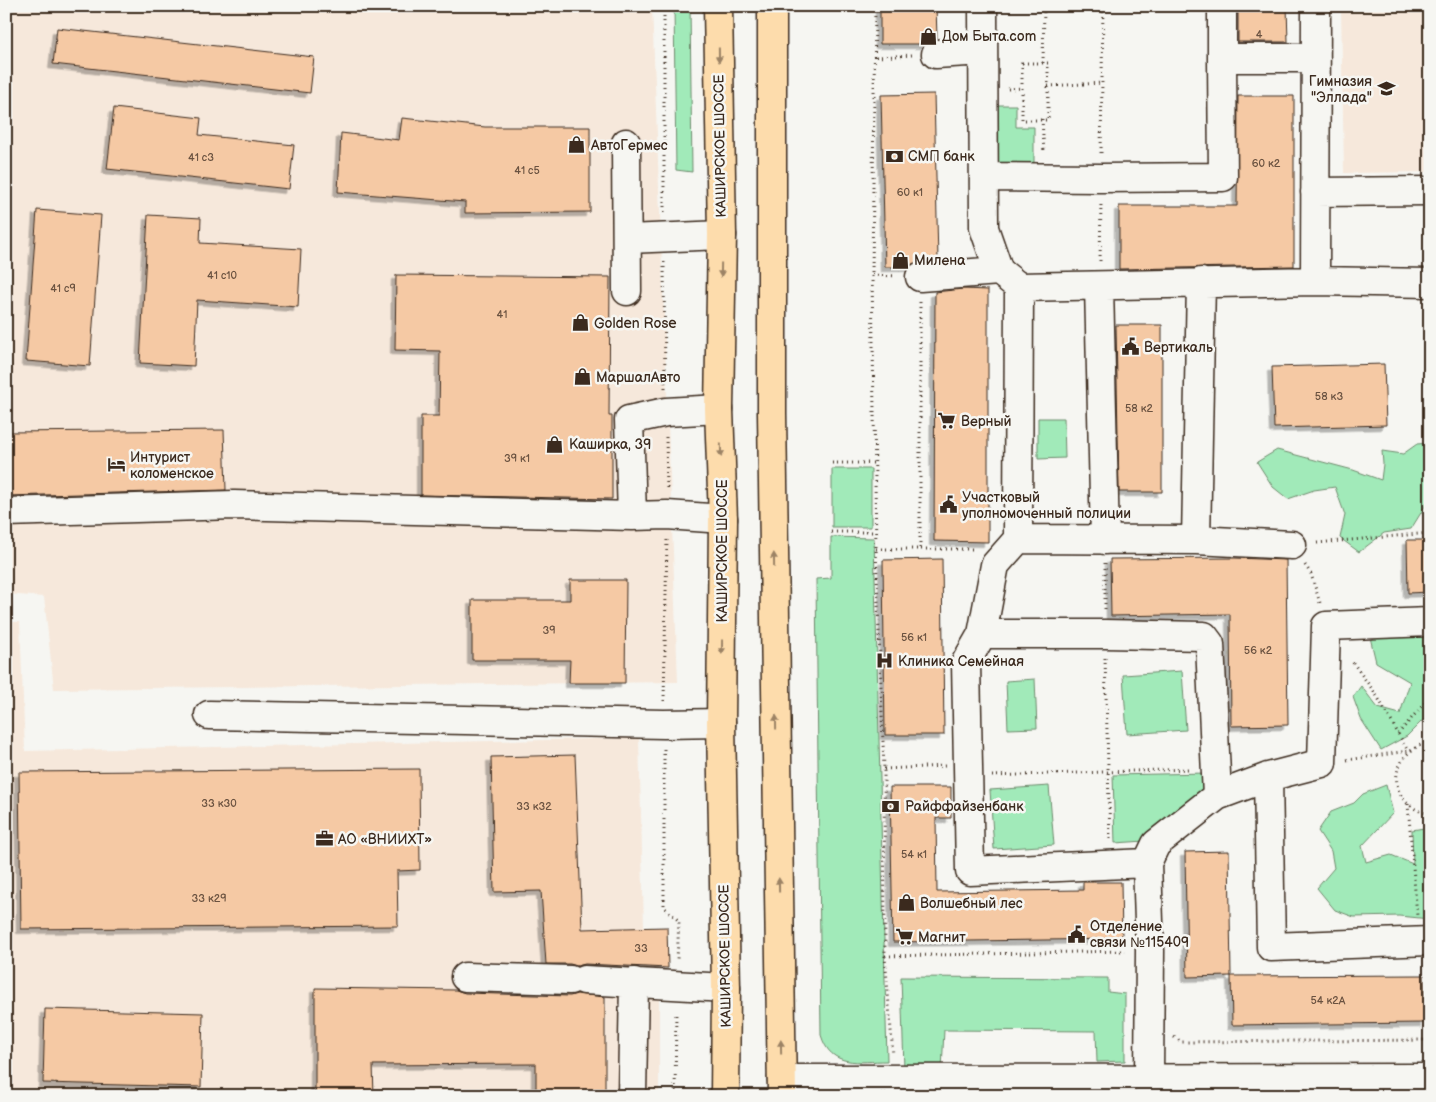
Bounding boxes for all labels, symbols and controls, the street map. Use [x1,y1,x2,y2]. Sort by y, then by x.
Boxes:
shop icon: Дом Быта.com [918,26,938,46]
place label: Дом Быта.com [942,28,1036,45]
house number: 4 [1256,28,1263,41]
one-way arrow [715,47,723,63]
place label: Гимназия "Эллада" [1309,73,1372,106]
street label: КАШИРСКОЕ ШОССЕ [710,74,730,218]
school or university icon: Гимназия "Эллада" [1376,79,1396,99]
shop icon: АвтоГермес [567,135,587,155]
place label: АвтоГермес [590,137,668,154]
bank icon: СМП банк [884,146,904,166]
place label: СМП банк [908,148,975,165]
house number: 41 с3 [188,151,214,164]
house number: 60 к2 [1252,157,1281,170]
house number: 41 с5 [514,164,540,177]
house number: 60 к1 [897,186,923,199]
shop icon: Милена [890,250,910,270]
place label: Милена [914,252,966,269]
one-way arrow [717,262,725,278]
house number: 41 с10 [207,269,238,282]
house number: 41 с9 [50,282,76,295]
house number: 41 [497,308,507,321]
shop icon: Golden Rose [570,313,590,333]
place label: Golden Rose [594,315,677,332]
public building icon: Вертикаль [1120,337,1140,357]
place label: Вертикаль [1144,339,1213,356]
shop icon: МаршалАвто [572,367,592,387]
place label: МаршалАвто [596,369,680,386]
house number: 58 к3 [1315,390,1343,403]
house number: 58 к2 [1125,402,1154,415]
supermarket icon: Верный [937,411,957,431]
place label: Верный [961,413,1012,430]
shop icon: Каширка, 39 [545,434,565,454]
place label: Каширка, 39 [569,436,651,453]
one-way arrow [717,442,725,458]
place label: Интурист коломенское [130,449,214,482]
house number: 39 к1 [504,452,530,465]
hotel icon: Интурист коломенское [106,455,126,475]
street label: КАШИРСКОЕ ШОССЕ [714,479,731,623]
place label: Участковый уполномоченный полиции [962,489,1131,522]
public building icon: Участковый уполномоченный полиции [938,495,958,515]
one-way arrow [770,551,778,567]
house number: 39 [542,624,556,637]
house number: 56 к1 [901,631,927,644]
one-way arrow [718,640,726,656]
house number: 56 к2 [1244,644,1273,657]
hospital icon: Клиника Семейная [874,651,894,671]
place label: Клиника Семейная [898,653,1024,670]
one-way arrow [772,714,780,730]
bank icon: Райффайзенбанк [881,796,901,816]
house number: 33 к30 [201,797,237,810]
place label: Райффайзенбанк [905,798,1024,815]
house number: 33 к32 [516,800,552,813]
office icon: АО «ВНИИХТ» [314,829,334,849]
place label: АО «ВНИИХТ» [337,831,432,848]
house number: 54 к1 [901,848,927,861]
one-way arrow [775,876,783,892]
street label: КАШИРСКОЕ ШОССЕ [715,884,735,1028]
house number: 33 к29 [191,892,227,905]
shop icon: Волшебный лес [896,893,916,913]
place label: Волшебный лес [920,895,1023,912]
place label: Отделение связи №115409 [1090,918,1189,951]
public building icon: Отделение связи №115409 [1066,924,1086,944]
supermarket icon: Магнит [894,927,914,947]
place label: Магнит [918,929,966,946]
house number: 33 [634,942,648,955]
house number: 54 к2А [1311,994,1346,1007]
one-way arrow [777,1039,785,1055]

